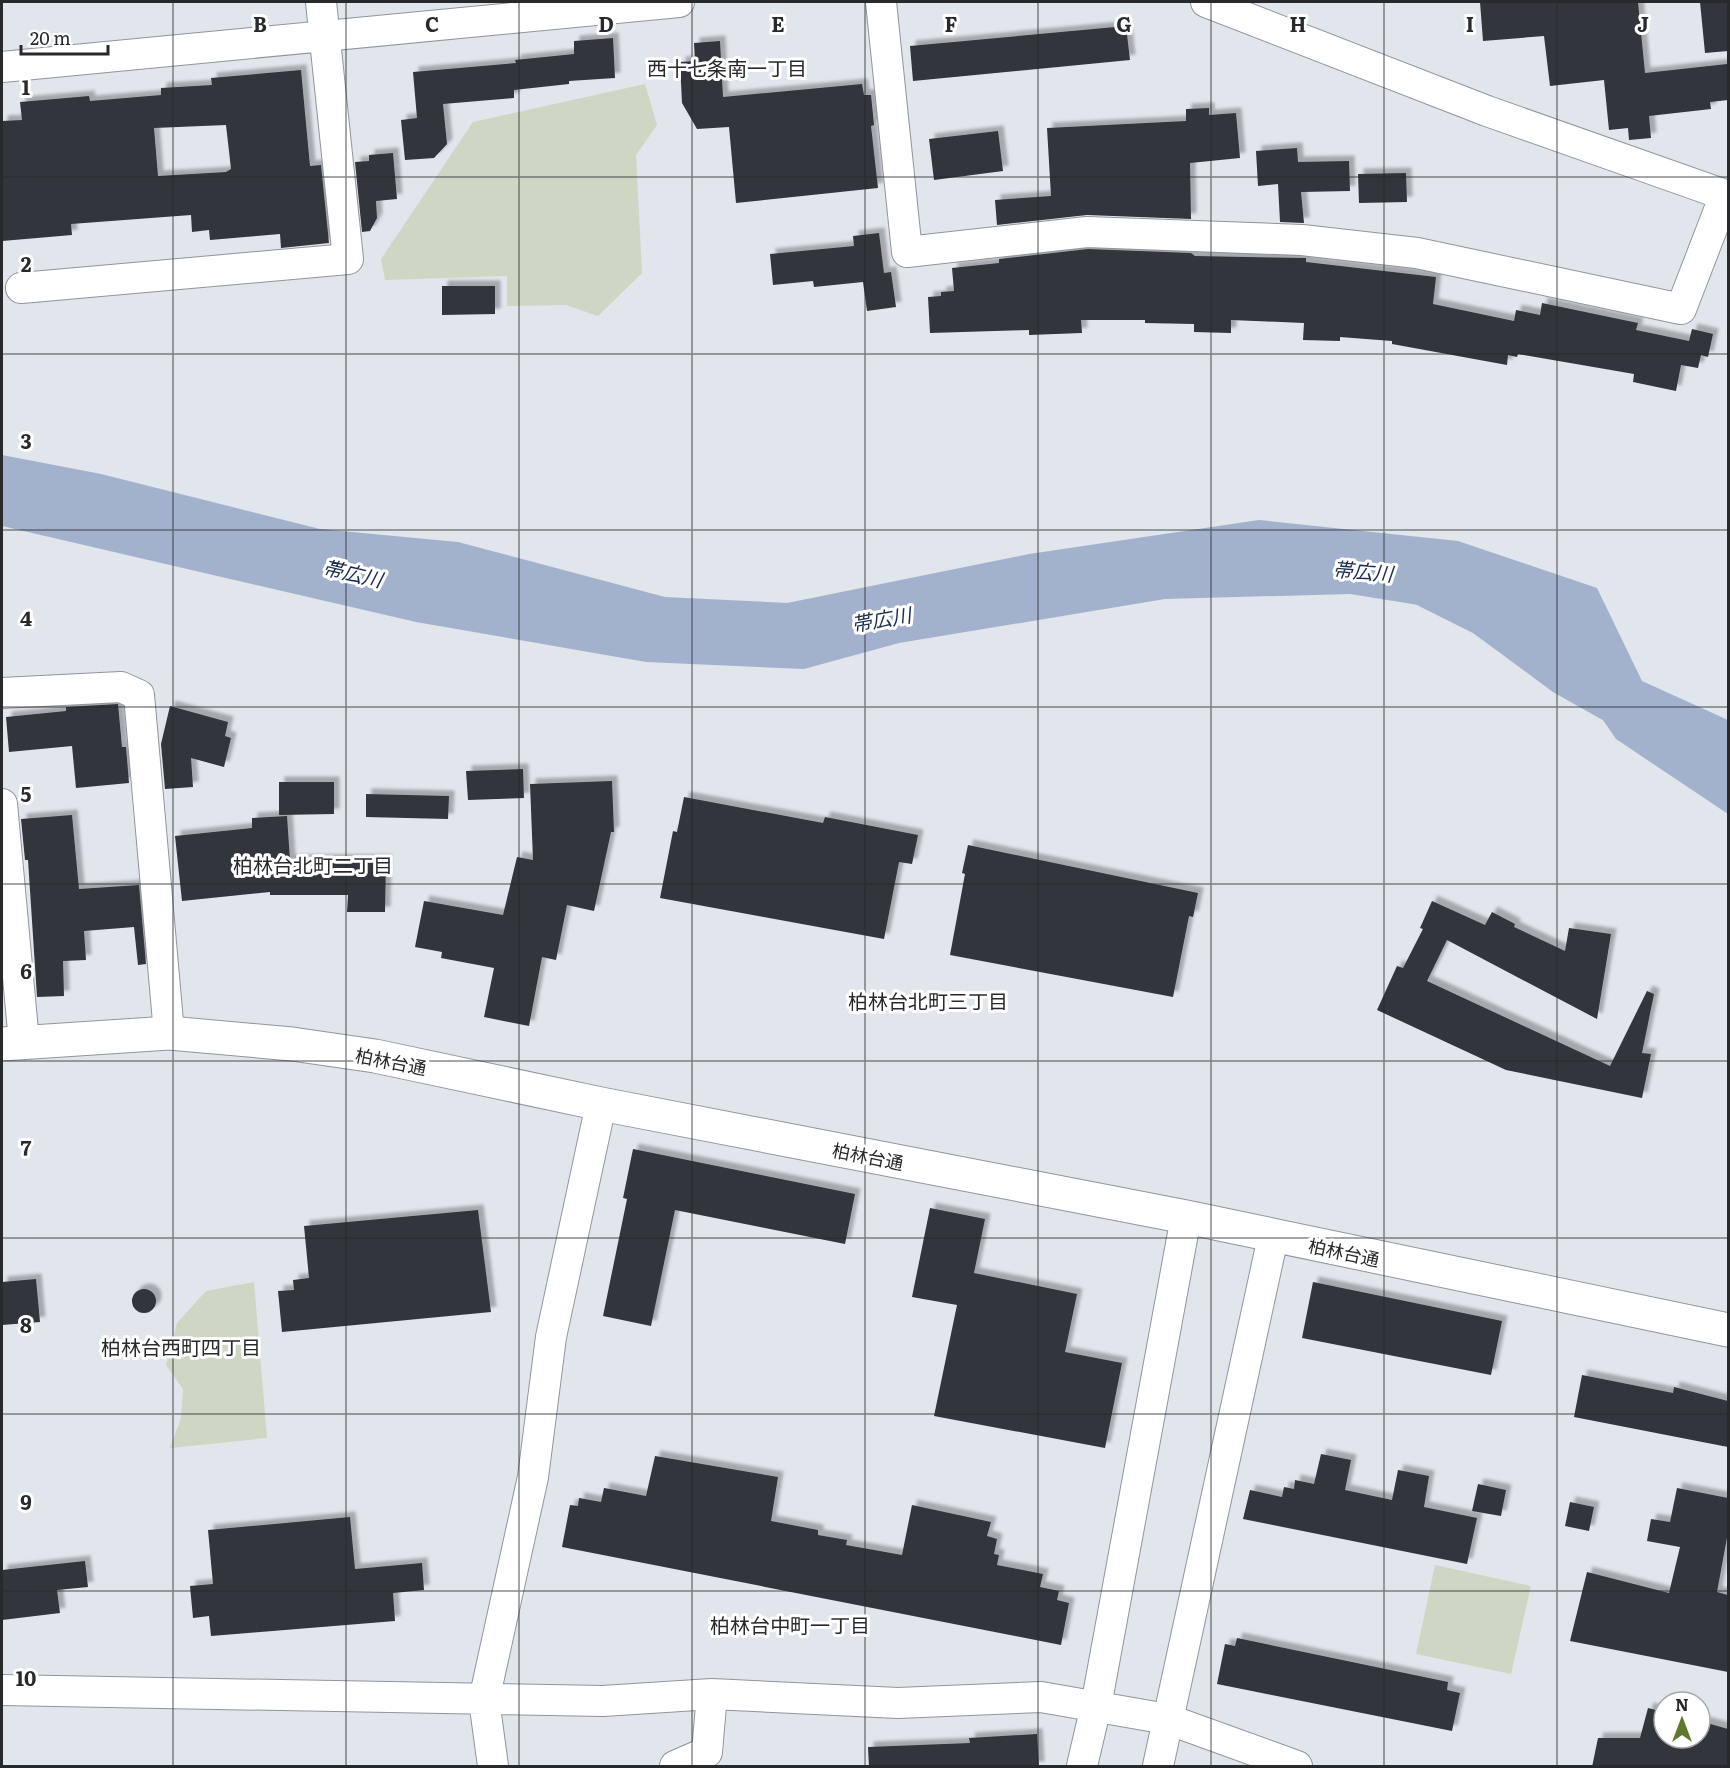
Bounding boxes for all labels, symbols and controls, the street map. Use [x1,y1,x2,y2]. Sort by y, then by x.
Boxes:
text: B [253,8,267,38]
text: C [425,8,439,38]
text: D [598,8,614,38]
text: E [771,8,785,38]
text: F [945,8,958,38]
text: G [1116,8,1132,38]
text: H [1290,8,1306,38]
text: I [1466,8,1474,38]
text: J [1637,8,1649,38]
scale bar [21,18,108,56]
text: 20 m [30,24,71,51]
district label: 西十七条南一丁目 [647,52,807,82]
text: 1 [22,71,30,101]
text: 2 [21,248,32,278]
text: 3 [20,425,32,455]
water label: 帯広川 [320,551,388,594]
water label: 帯広川 [1332,552,1396,588]
water label: 帯広川 [849,598,915,638]
text: 4 [20,602,32,632]
text: 5 [21,778,32,808]
district label: 柏林台北町二丁目 [233,849,393,879]
text: 6 [20,955,32,985]
district label: 柏林台北町三丁目 [848,985,1008,1015]
street label: 柏林台通 [353,1041,429,1081]
text: 7 [21,1132,32,1162]
street label: 柏林台通 [830,1136,906,1176]
street label: 柏林台通 [1306,1231,1382,1273]
text: 8 [20,1309,32,1339]
district label: 柏林台西町四丁目 [101,1331,261,1361]
text: 9 [20,1486,32,1516]
district label: 柏林台中町一丁目 [710,1609,870,1639]
text: 10 [16,1662,36,1692]
north arrow [1652,1690,1712,1750]
text: N [1675,1692,1689,1716]

